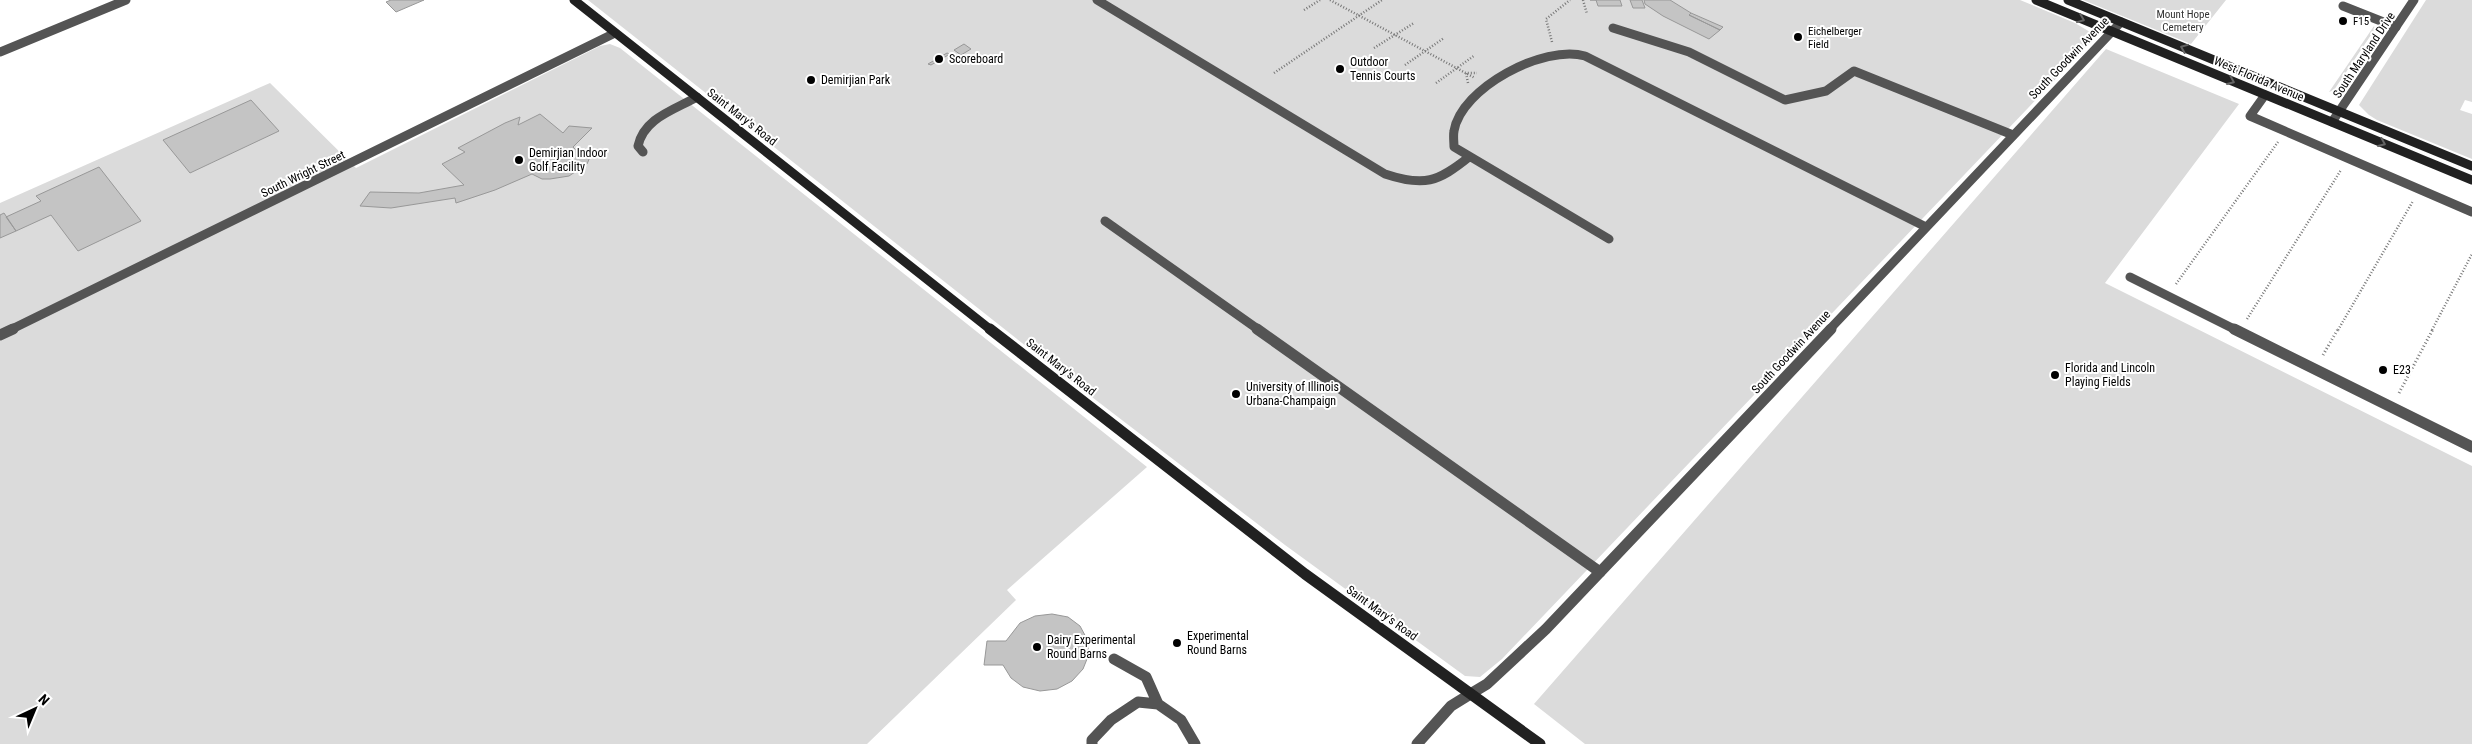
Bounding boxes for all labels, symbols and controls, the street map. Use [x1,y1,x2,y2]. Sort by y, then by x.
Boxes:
park label: Mount Hope Cemetery [2156,8,2210,34]
street label: South Maryland Drive [2330,9,2398,101]
one-way arrow [2076,12,2085,23]
street label: South Goodwin Avenue [2026,14,2112,102]
marker: F15 [2337,15,2349,27]
place label: F15 [2353,15,2369,28]
place label: Eichelberger Field [1808,25,1862,51]
marker: Eichelberger Field [1792,31,1804,43]
one-way arrow [2180,43,2189,54]
place label: Scoreboard [949,52,1003,66]
marker: Scoreboard [933,53,945,65]
street label: West Florida Avenue [2212,54,2306,104]
place label: Outdoor Tennis Courts [1350,55,1416,83]
marker: Outdoor Tennis Courts [1334,63,1346,75]
place label: Demirjian Park [821,73,891,87]
marker: Demirjian Park [805,74,817,86]
one-way arrow [2227,75,2235,85]
street label: Saint Mary's Road [704,85,780,149]
one-way arrow [2377,136,2386,147]
place label: Demirjian Indoor Golf Facility [529,146,607,174]
street label: South Wright Street [259,147,348,200]
marker: Demirjian Indoor Golf Facility [513,154,525,166]
street label: South Goodwin Avenue [1749,307,1834,397]
street label: Saint Mary's Road [1023,335,1099,399]
place label: Florida and Lincoln Playing Fields [2065,361,2155,389]
place label: E23 [2393,363,2411,377]
marker: E23 [2377,364,2389,376]
marker: Florida and Lincoln Playing Fields [2049,369,2061,381]
place label: University of Illinois Urbana-Champaign [1246,380,1339,408]
marker: University of Illinois Urbana-Champaign [1230,388,1242,400]
street label: Saint Mary's Road [1344,583,1420,644]
place label: Experimental Round Barns [1187,629,1249,657]
place label: Dairy Experimental Round Barns [1047,633,1136,661]
marker: Experimental Round Barns [1171,637,1183,649]
marker: Dairy Experimental Round Barns [1031,641,1043,653]
north arrow [10,684,60,734]
text: N [35,691,53,708]

